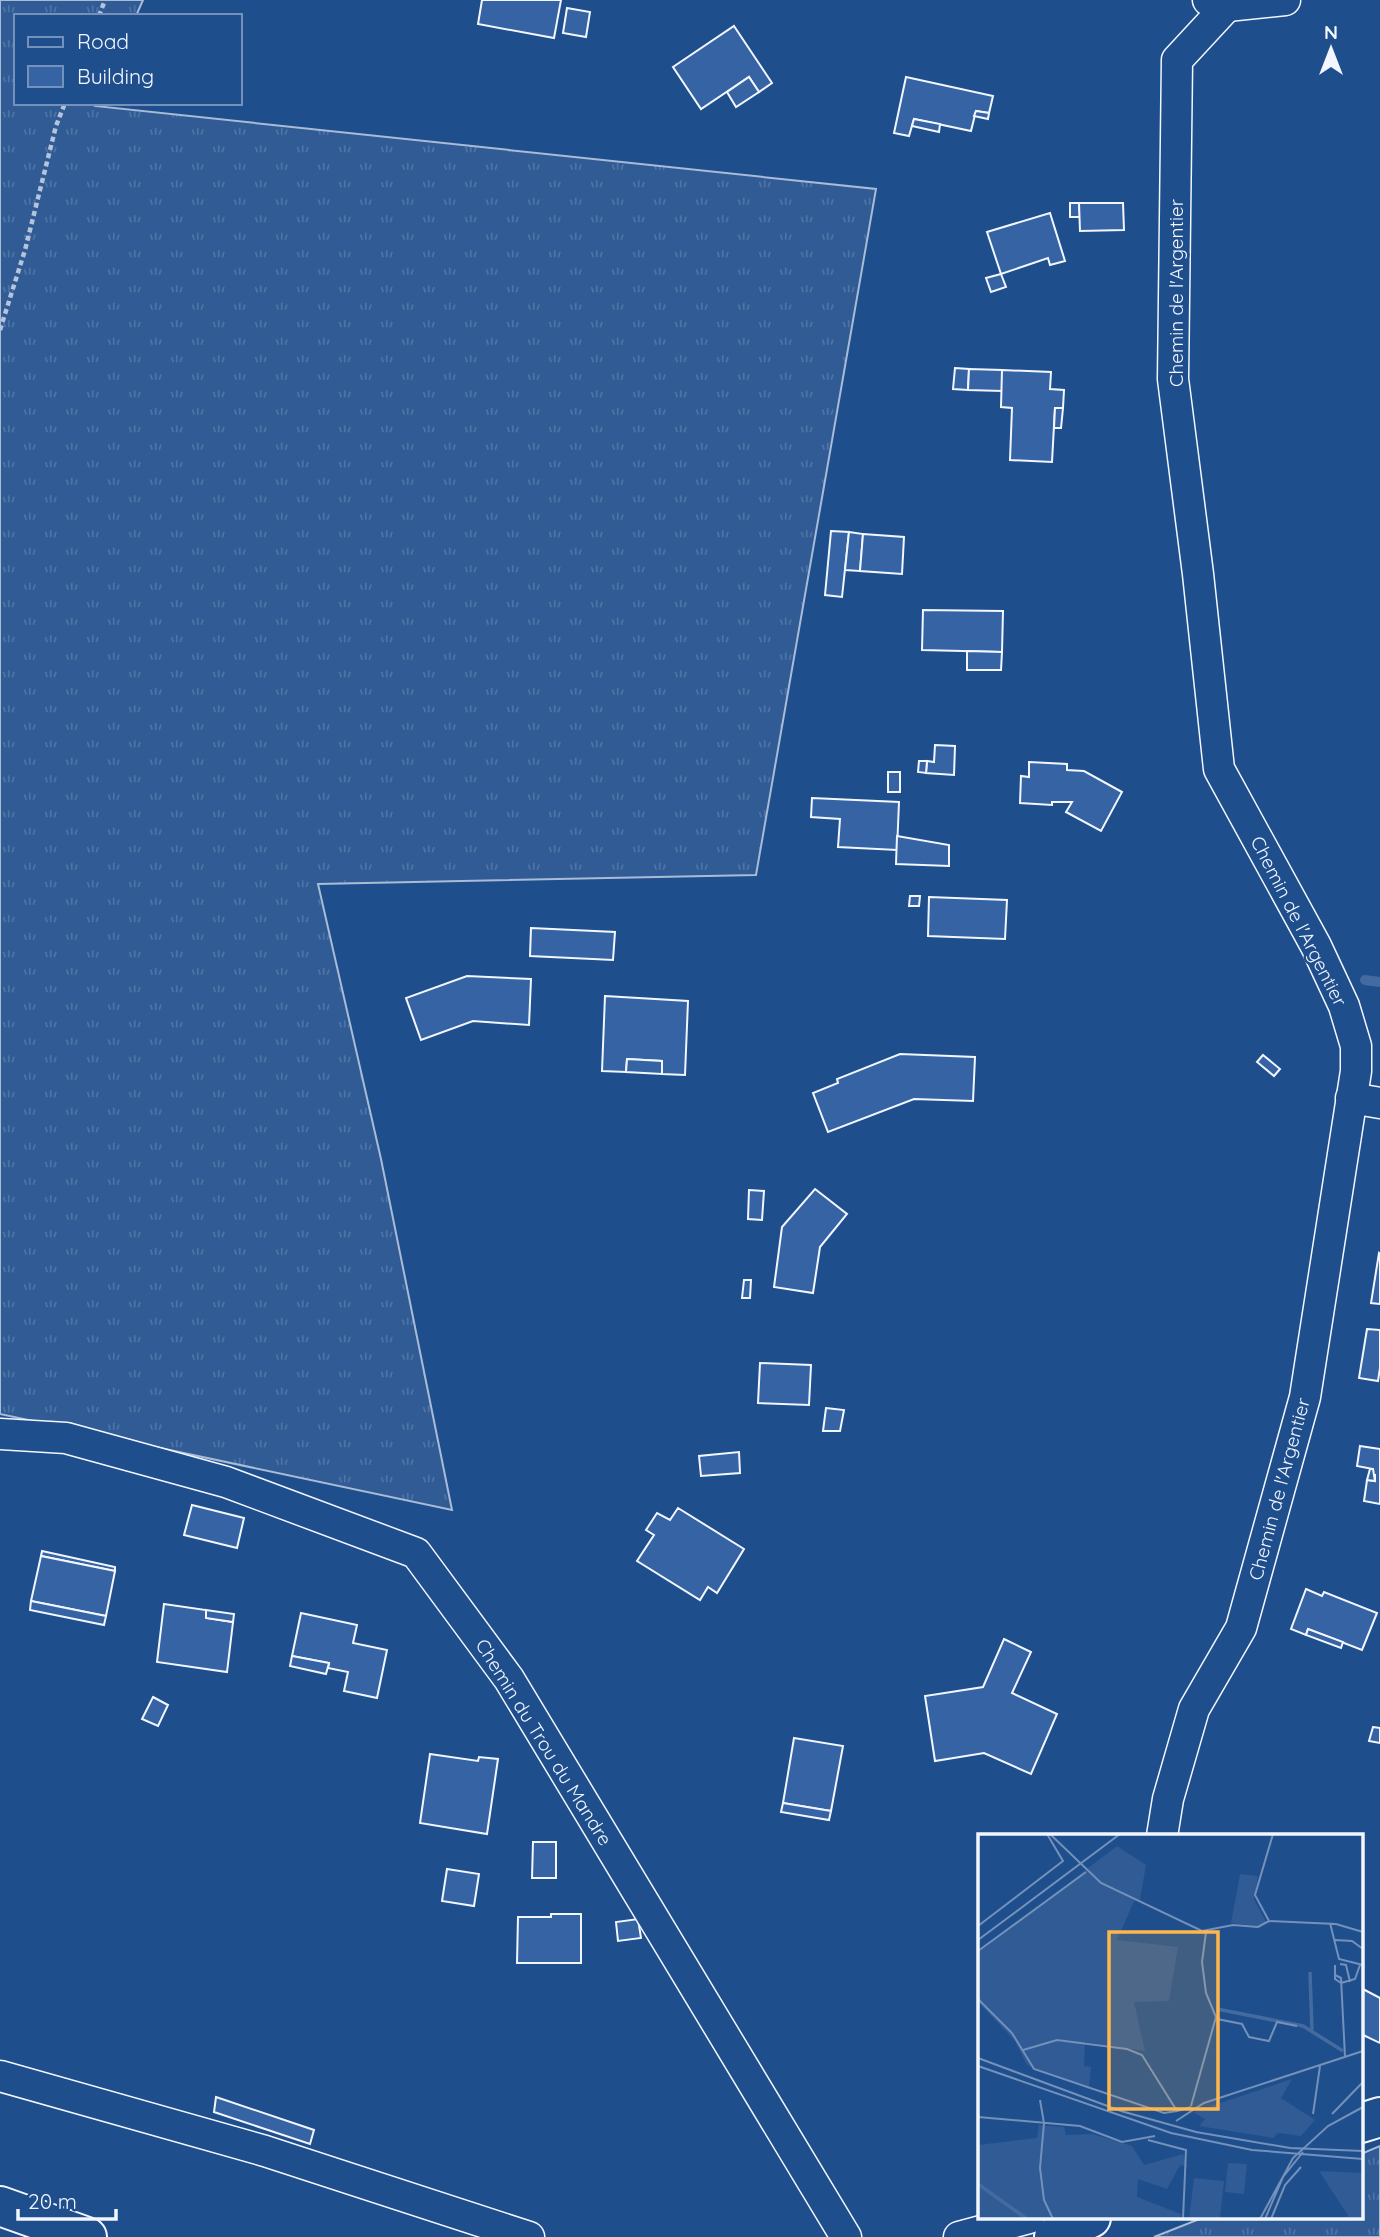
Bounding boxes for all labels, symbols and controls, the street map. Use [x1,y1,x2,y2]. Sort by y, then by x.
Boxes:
legend [14,14,242,105]
north arrow [1296,14,1366,84]
text: N [1324,20,1338,44]
text: Road [77,28,129,54]
text: Building [77,63,154,89]
street label: Chemin de l'Argentier [1164,198,1188,387]
street label: Chemin de l'Argentier [1246,832,1353,1011]
street label: Chemin de l'Argentier [1243,1394,1315,1583]
street label: Chemin du Trou du Mandre [470,1634,618,1850]
inset map [978,1834,1362,2220]
scale bar [18,2178,116,2222]
text: 20 m [28,2188,77,2214]

